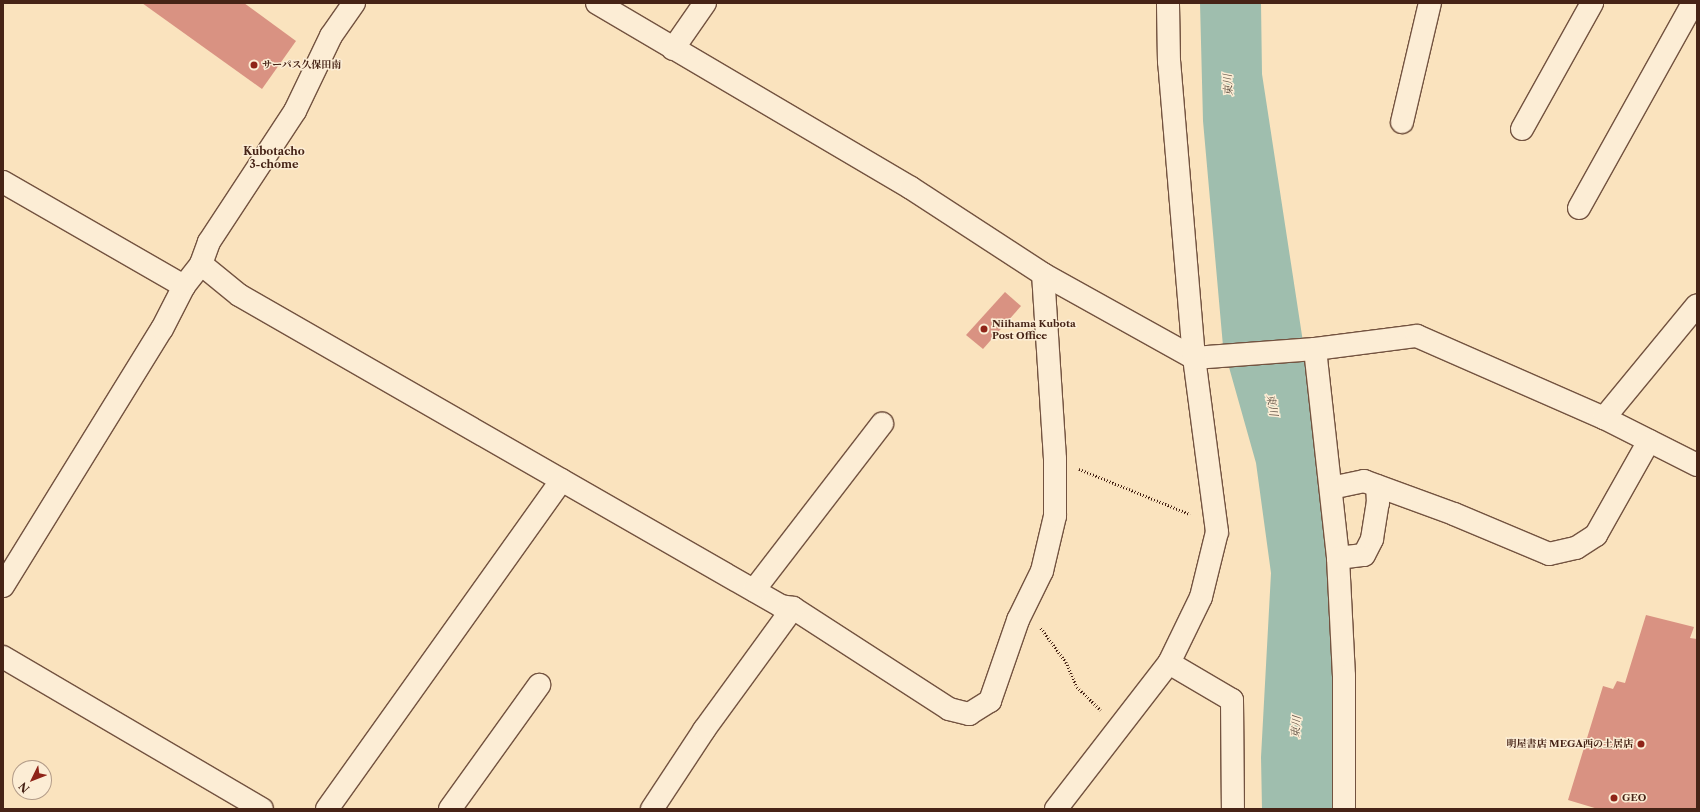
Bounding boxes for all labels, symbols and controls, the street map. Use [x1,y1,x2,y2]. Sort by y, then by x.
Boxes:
place label: サーパス久保田南 [262,59,342,71]
marker: サーパス久保田南 [249,60,259,70]
water label: 東川 [1221,74,1235,96]
district label: Kubotacho 3-chome [243,145,305,171]
place label: Niihama Kubota Post Office [992,317,1076,340]
marker: Niihama Kubota Post Office [979,324,989,334]
water label: 東川 [1264,393,1280,417]
water label: 東川 [1288,715,1304,739]
place label: 明屋書店 MEGA西の土居店 [1507,738,1633,750]
marker: 明屋書店 MEGA西の土居店 [1636,739,1646,749]
north arrow [12,760,52,800]
text: N [16,779,32,796]
place label: GEO [1622,792,1646,804]
marker: GEO [1609,793,1619,803]

